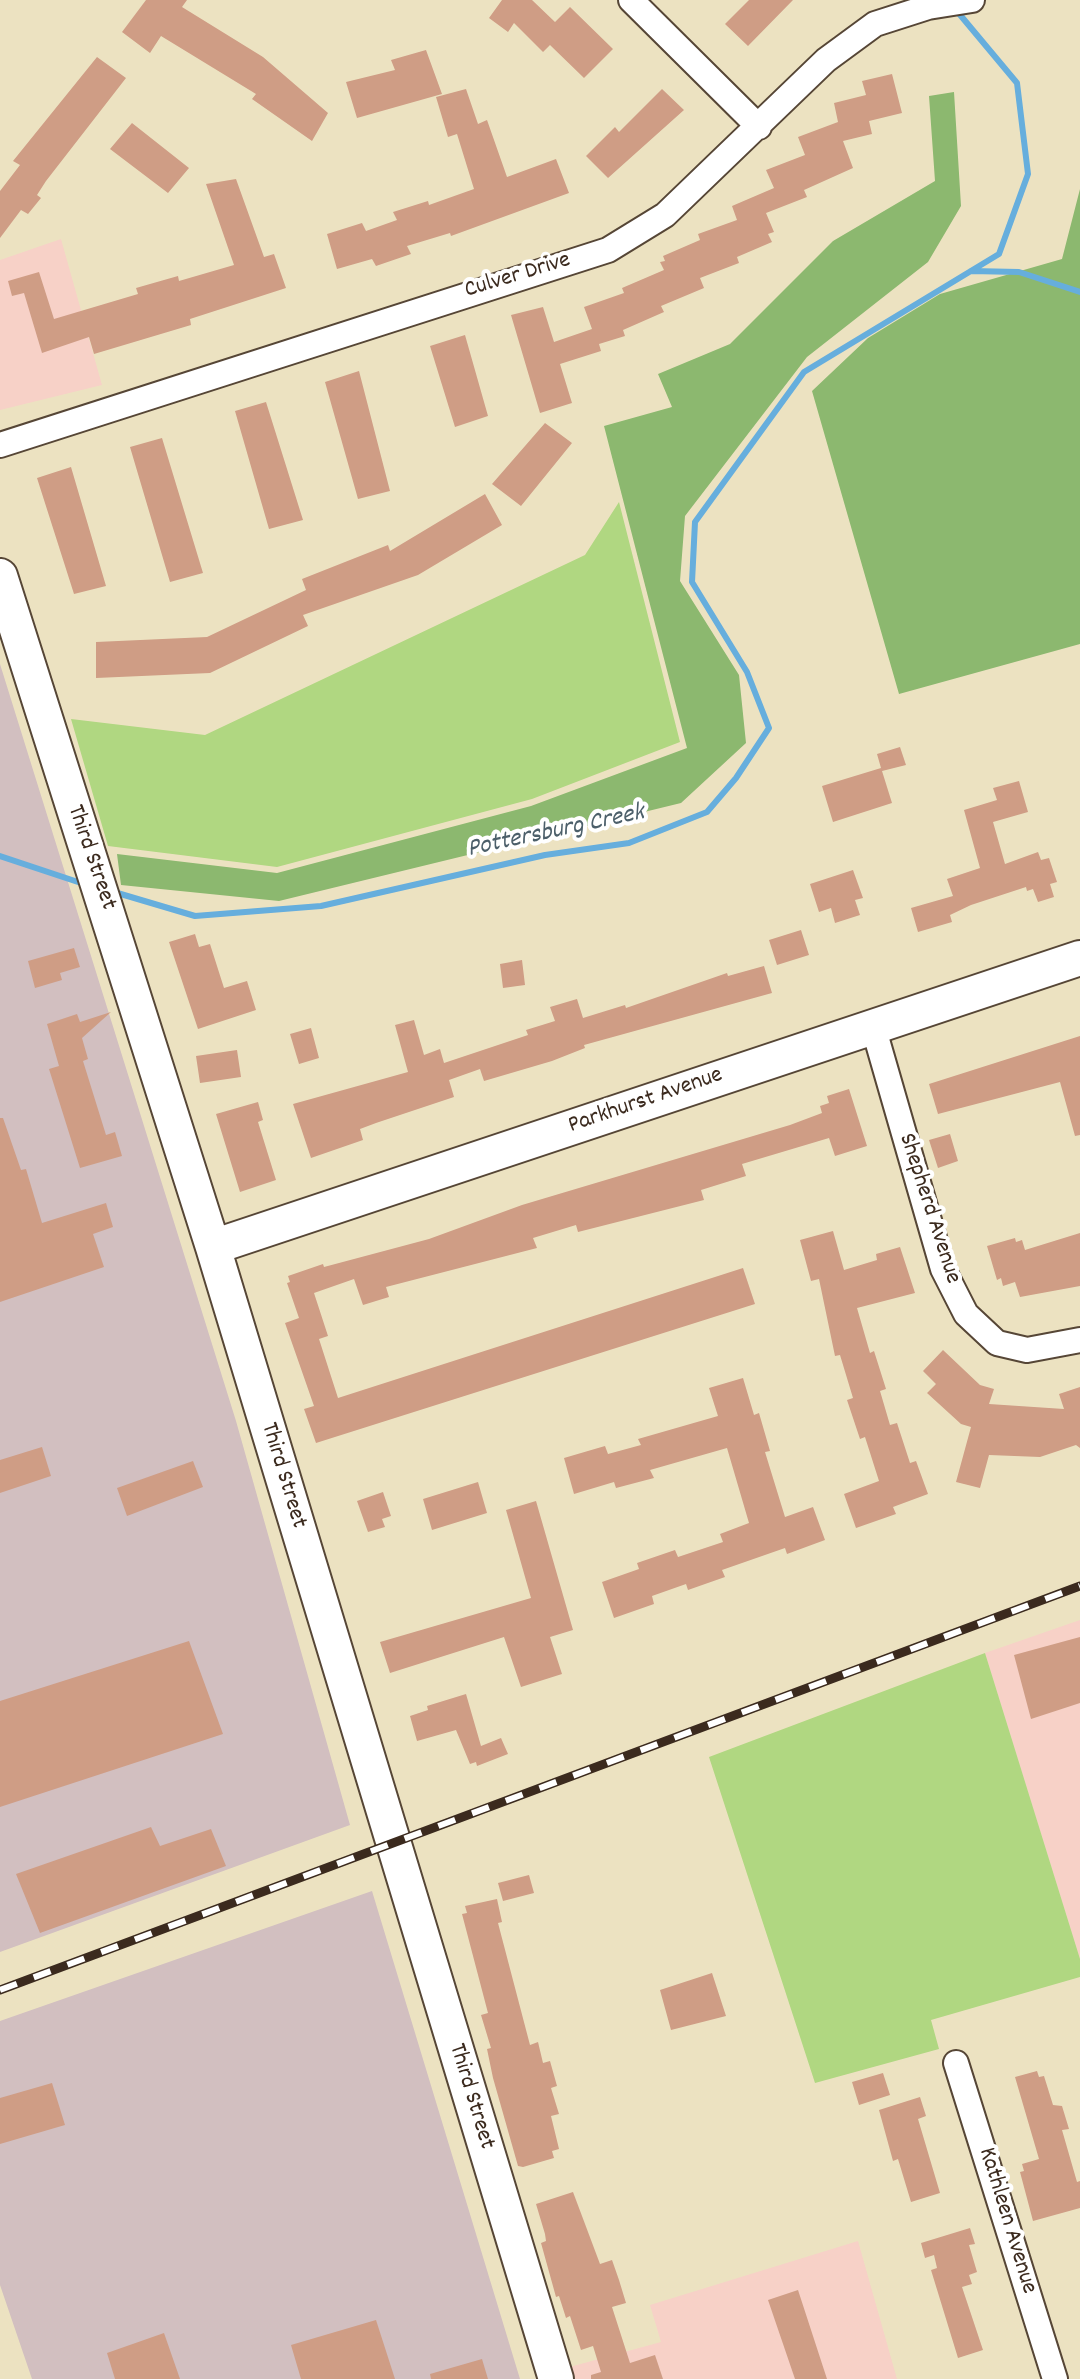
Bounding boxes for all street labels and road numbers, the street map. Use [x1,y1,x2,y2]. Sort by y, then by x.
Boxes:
street label: Culver Drive [462,247,574,307]
street label: Third Street [59,802,121,914]
street label: Parkhurst Avenue [565,1062,727,1142]
street label: Shepherd Avenue [890,1130,966,1288]
street label: Third Street [252,1420,312,1532]
street label: Third Street [440,2041,500,2153]
street label: Kathleen Avenue [970,2144,1042,2298]

